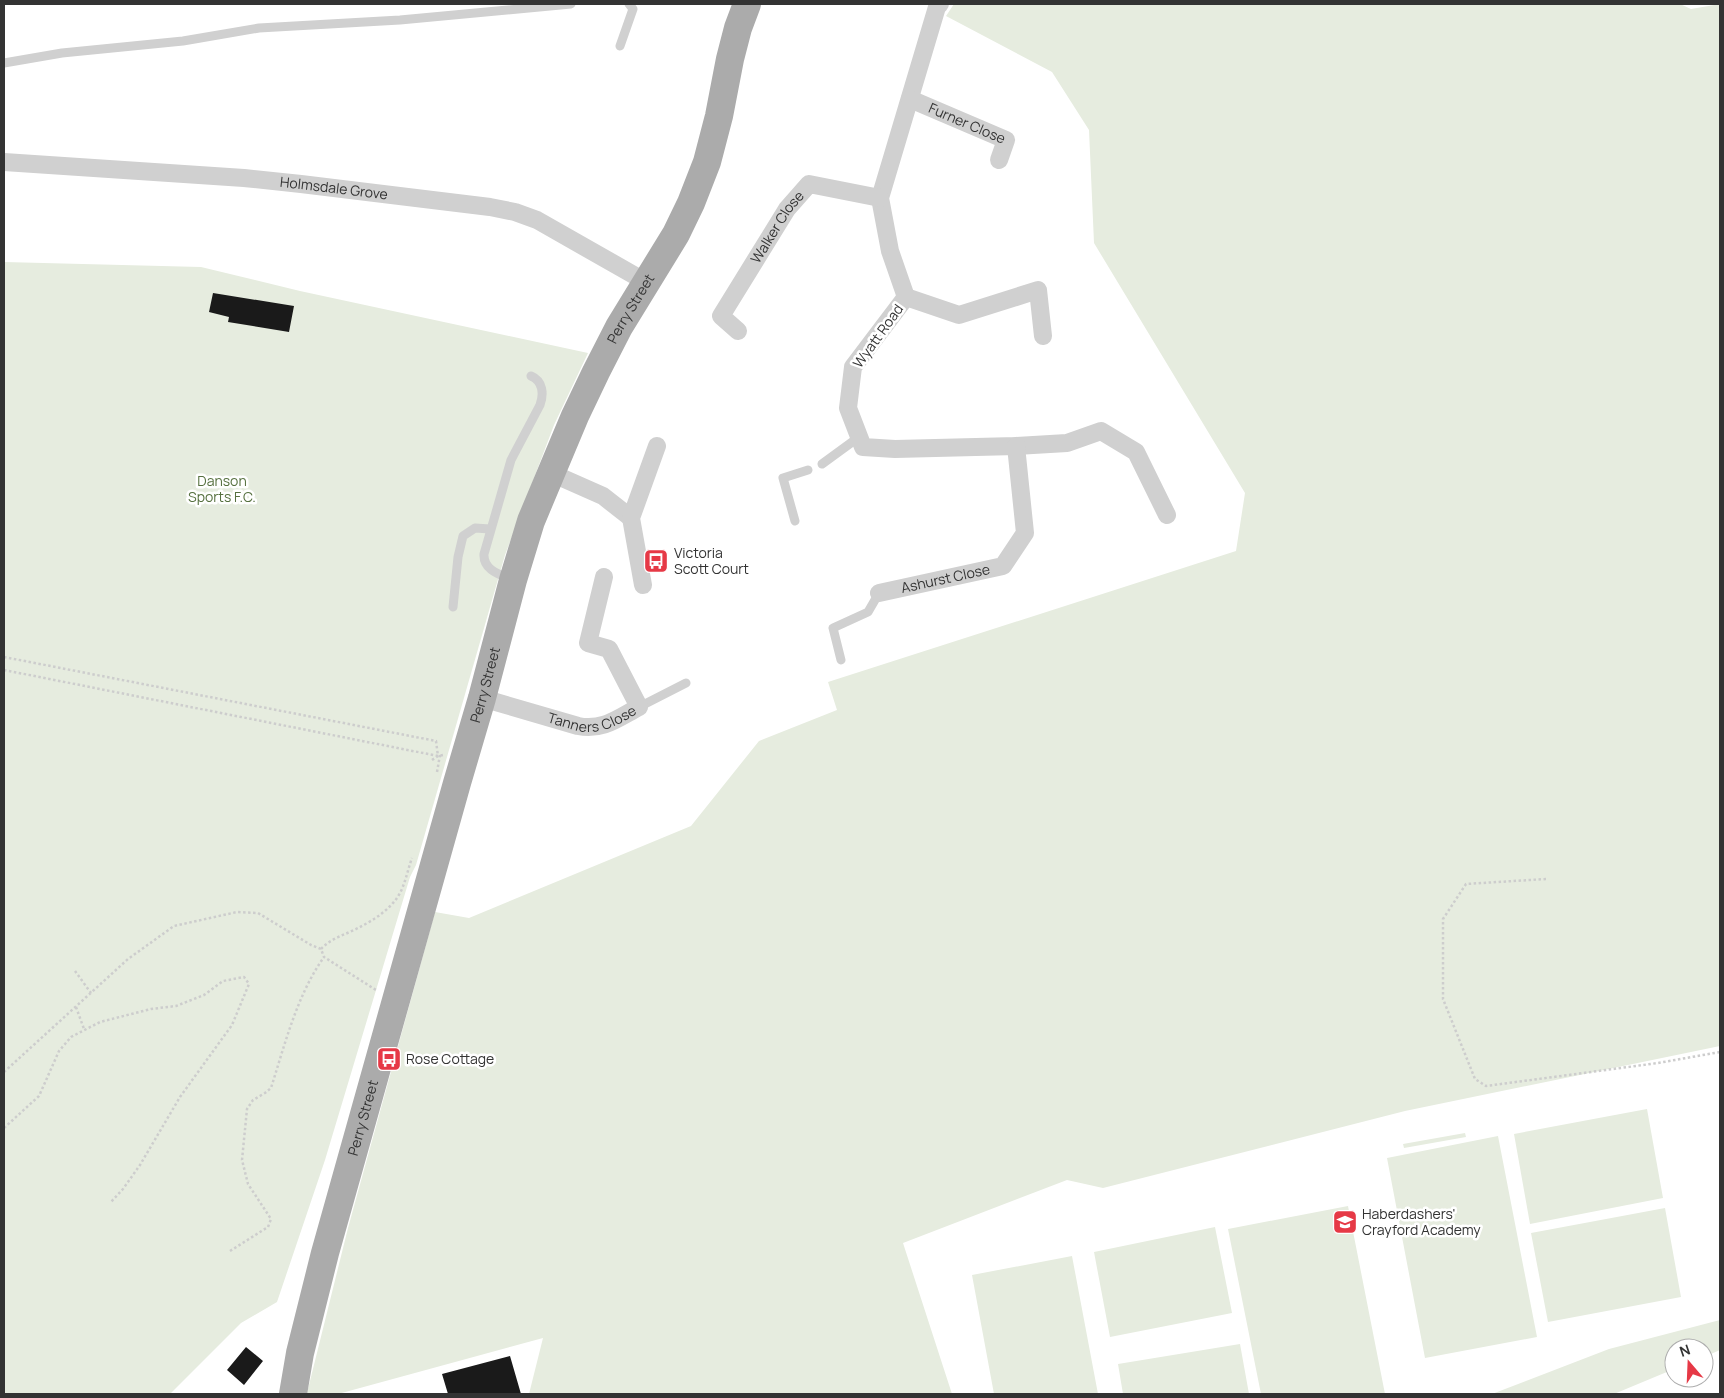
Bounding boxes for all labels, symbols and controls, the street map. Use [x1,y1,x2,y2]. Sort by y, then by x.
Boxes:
street label: Furner Close [926,98,1009,148]
street label: Holmsdale Grove [279,172,389,203]
street label: Walker Close [746,186,808,267]
street label: Perry Street [602,270,659,346]
street label: Wyatt Road [848,300,907,371]
park label: Danson Sports F.C. [188,471,256,506]
place label: Victoria Scott Court [674,543,749,578]
bus stop icon: Victoria Scott Court [643,548,669,574]
street label: Ashurst Close [899,559,992,597]
street label: Perry Street [465,644,504,725]
street label: Tanners Close [546,701,639,736]
bus stop icon: Rose Cottage [376,1046,402,1072]
place label: Rose Cottage [406,1049,494,1068]
street label: Perry Street [343,1077,382,1158]
place label: Haberdashers' Crayford Academy [1362,1204,1481,1239]
school or university icon: Haberdashers' Crayford Academy [1332,1209,1358,1235]
north arrow [1664,1338,1714,1388]
text: N [1677,1340,1692,1361]

